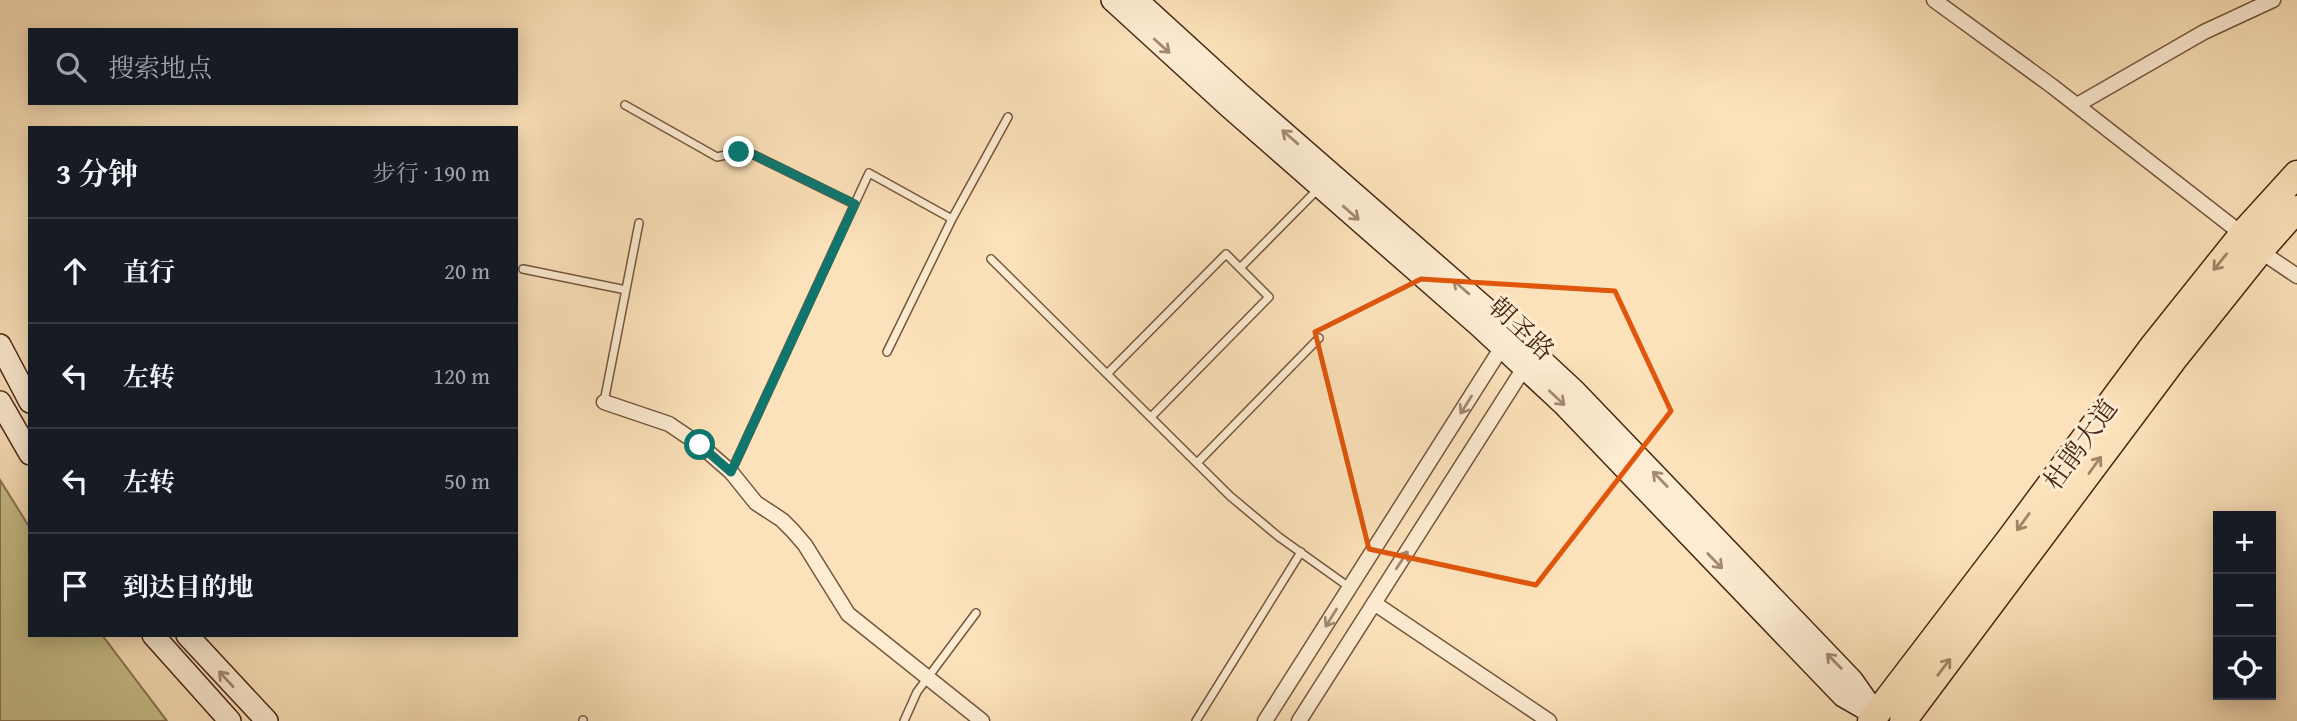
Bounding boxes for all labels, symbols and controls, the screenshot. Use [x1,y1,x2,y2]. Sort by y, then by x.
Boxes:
search box [28,28,518,105]
one-way arrow [1153,38,1171,54]
icon: search [52,48,90,86]
text: 搜索地点 [108,48,212,87]
one-way arrow [1281,129,1299,145]
route end [723,136,754,167]
text: 3 分钟 [56,151,138,195]
text: 步行 · 190 m [373,156,490,189]
one-way arrow [1342,205,1360,221]
icon: ahead [56,252,94,290]
text: 直行 [123,252,175,291]
one-way arrow [2212,253,2228,271]
text: 20 m [444,254,490,287]
one-way arrow [1452,279,1470,295]
street label: 朝圣路 [1480,287,1564,369]
icon: left [56,357,94,395]
text: 左转 [123,357,175,396]
text: 120 m [433,359,490,392]
one-way arrow [1548,389,1565,406]
street label: 杜鹃大道 [2034,390,2126,498]
one-way arrow [1458,394,1472,414]
route start [684,429,715,460]
one-way arrow [2088,456,2102,475]
icon: left [56,462,94,500]
text: 左转 [123,462,175,501]
text: 50 m [444,464,490,497]
one-way arrow [1651,471,1668,488]
map controls [2213,511,2276,700]
button: + [2213,511,2276,574]
one-way arrow [2016,512,2031,531]
one-way arrow [1394,551,1409,570]
one-way arrow [1706,553,1723,570]
icon: arrive [56,567,94,605]
text: 到达目的地 [123,567,253,606]
button: − [2213,574,2276,637]
one-way arrow [1323,607,1337,627]
button: locate [2213,637,2276,700]
one-way arrow [1826,653,1843,670]
one-way arrow [1936,657,1951,676]
one-way arrow [217,671,234,688]

